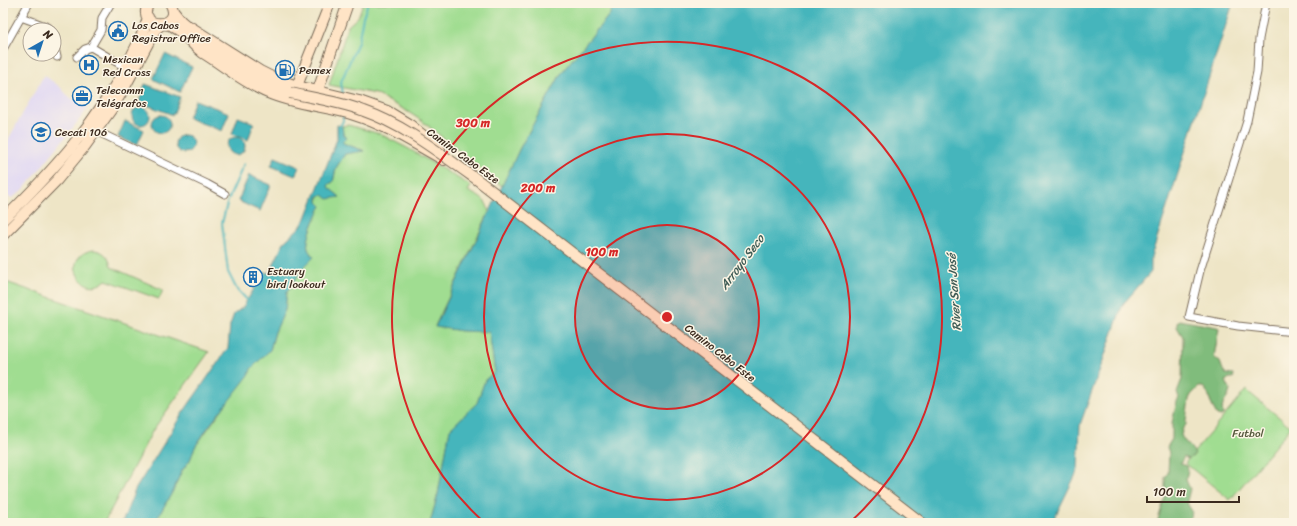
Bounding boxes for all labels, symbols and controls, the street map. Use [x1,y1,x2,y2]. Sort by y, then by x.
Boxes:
place label: Los Cabos Registrar Office [132,16,211,48]
public building icon: Los Cabos Registrar Office [107,20,129,42]
north arrow [22,22,62,62]
text: N [38,24,57,45]
place label: Mexican Red Cross [103,50,151,82]
hospital icon: Mexican Red Cross [78,54,100,76]
fuel station icon: Pemex [274,59,296,81]
place label: Pemex [299,61,331,80]
place label: Telecomm Telégrafos [96,81,147,113]
office icon: Telecomm Telégrafos [71,85,93,107]
text: 300 m [455,112,491,134]
school or university icon: Cecati 106 [30,121,52,143]
place label: Cecati 106 [55,123,107,142]
street label: Camino Cabo Este [423,123,504,189]
text: 200 m [520,177,556,199]
water label: Arroyo Seco [713,229,771,295]
text: 100 m [586,241,619,263]
water label: River San José [940,251,968,331]
place label: Estuary bird lookout [267,262,326,294]
building icon: Estuary bird lookout [242,266,264,288]
centre of rings [660,310,674,324]
street label: Camino Cabo Este [680,319,760,387]
park label: Futbol [1232,424,1265,443]
scale bar [1147,478,1239,504]
text: 100 m [1153,481,1186,503]

